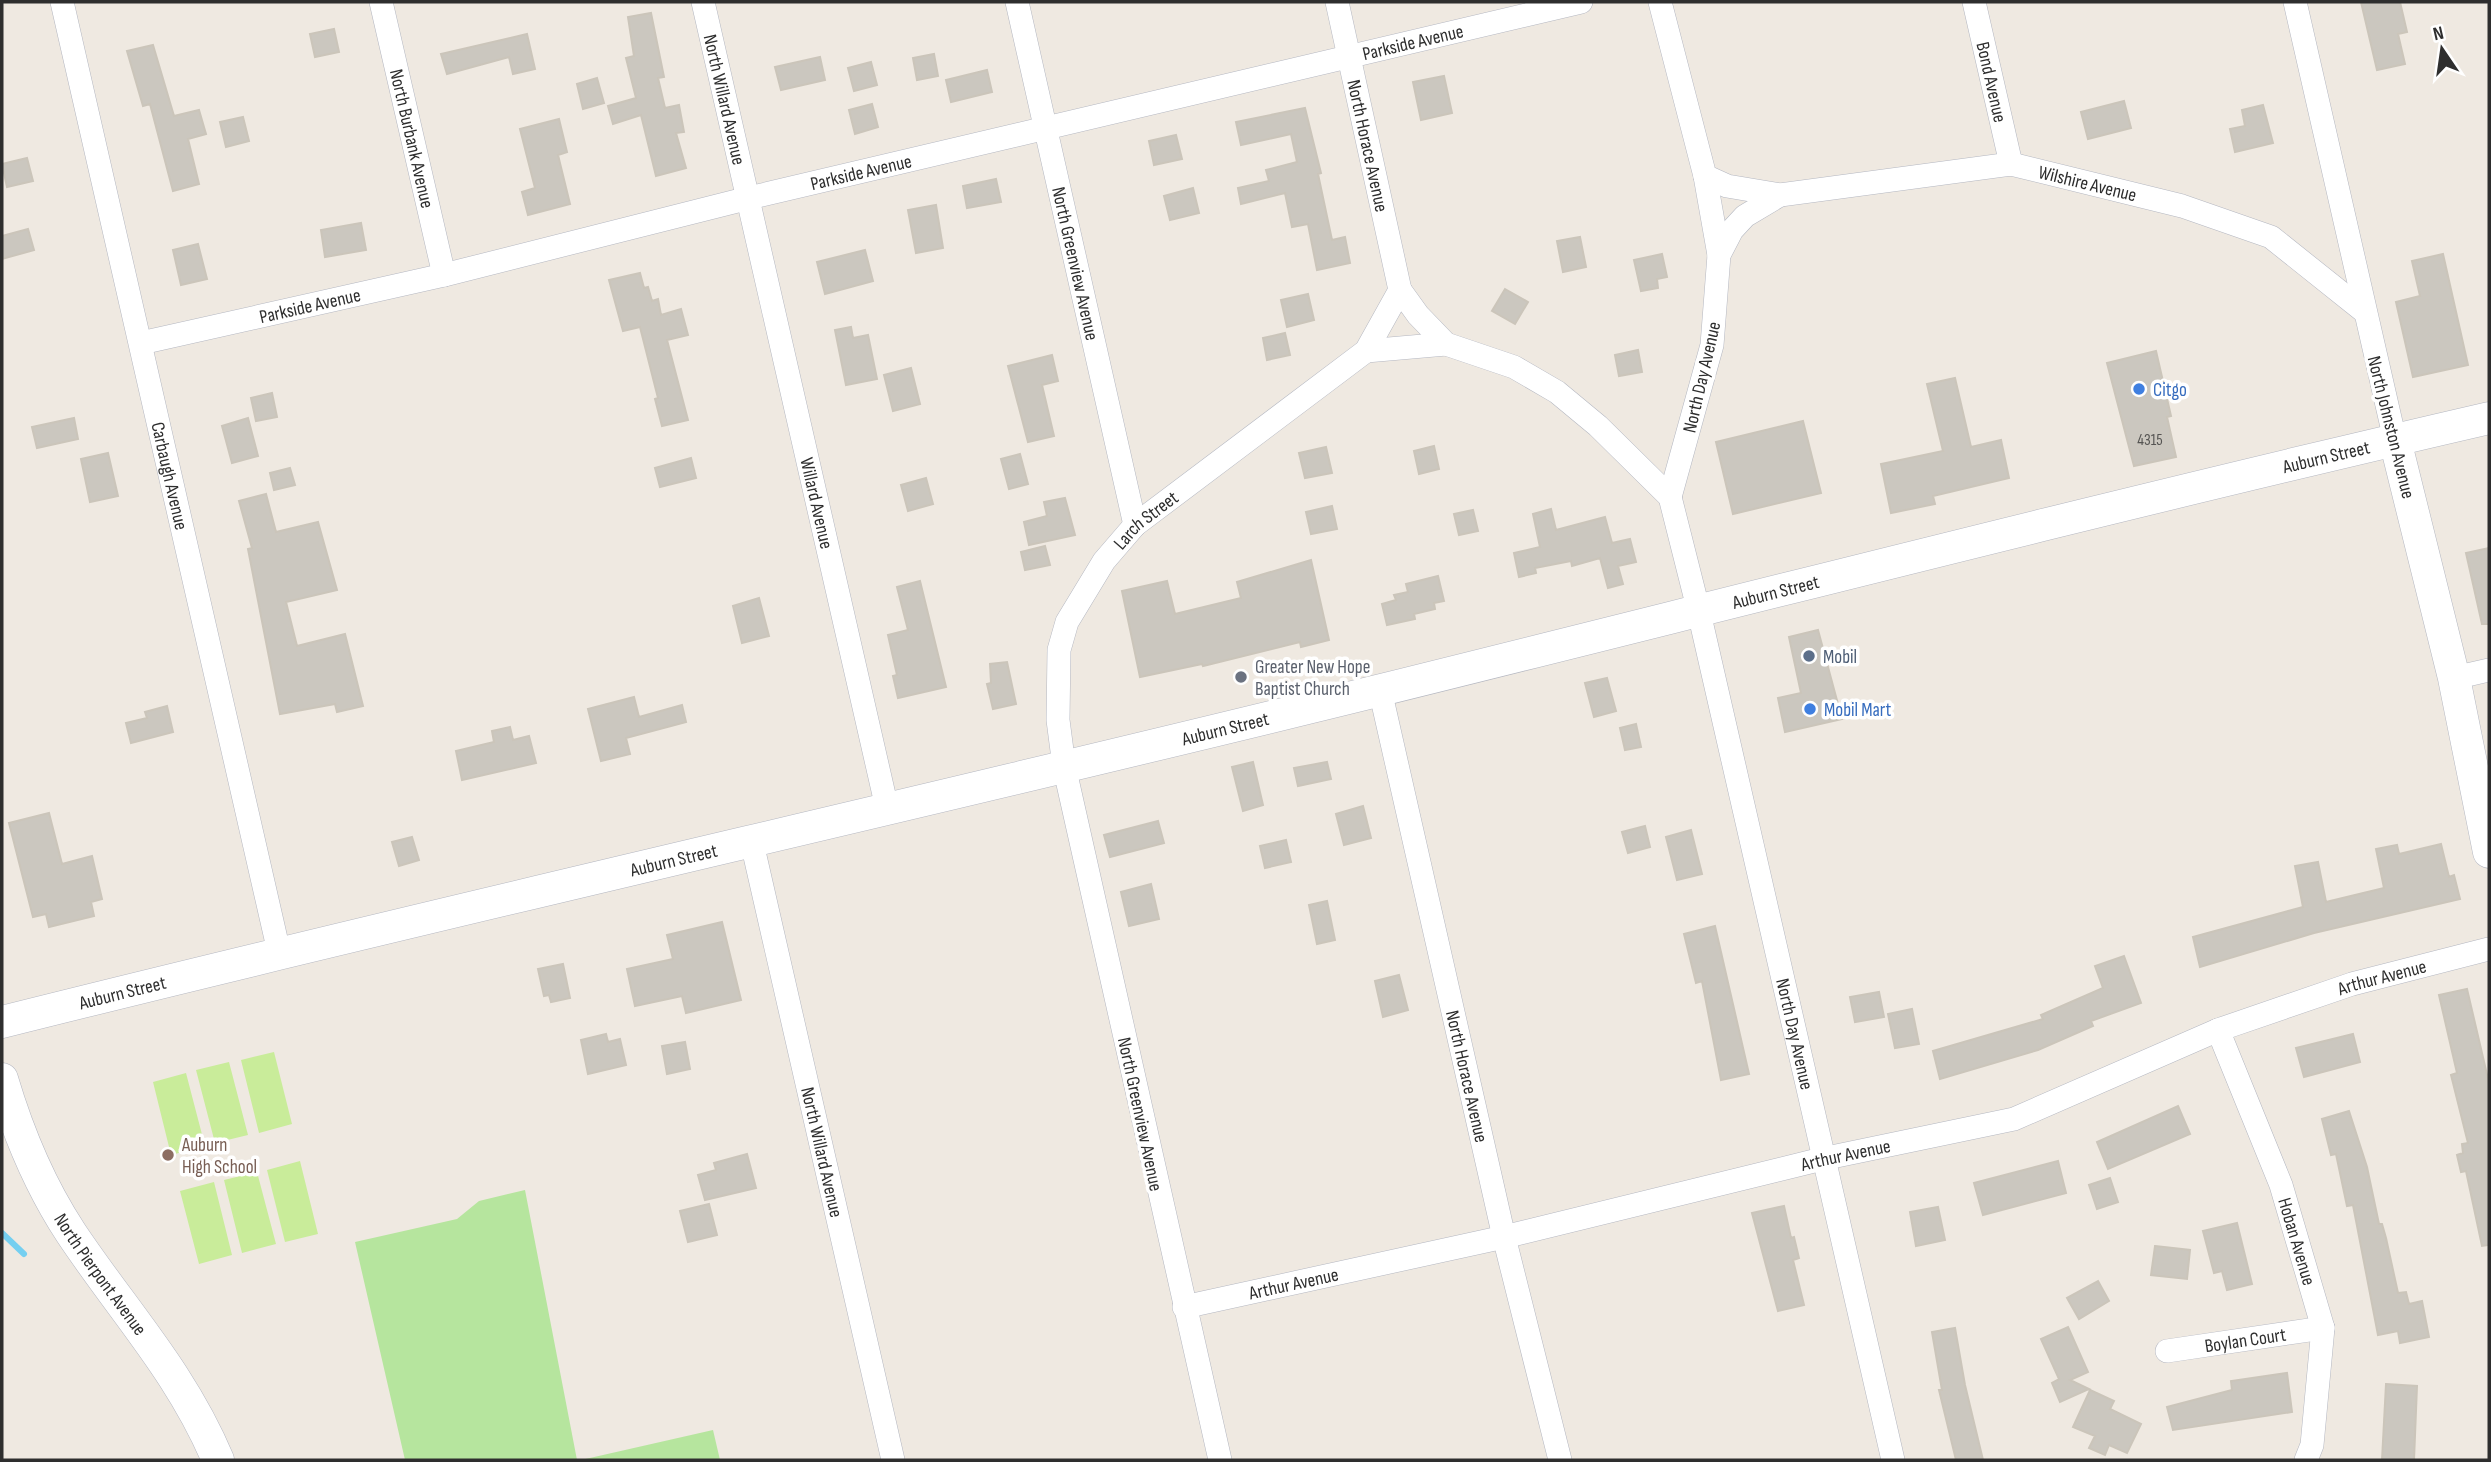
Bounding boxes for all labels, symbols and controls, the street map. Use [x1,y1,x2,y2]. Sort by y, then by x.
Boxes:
north arrow [2407,14,2477,84]
street label: Parkside Avenue [1360,20,1466,66]
text: N [2431,22,2446,46]
street label: North Willard Avenue [698,32,750,167]
street label: Bond Avenue [1970,40,2011,125]
street label: North Burbank Avenue [384,67,438,211]
street label: North Horace Avenue [1341,78,1393,214]
street label: Parkside Avenue [808,150,914,196]
street label: Wilshire Avenue [2036,161,2139,207]
street label: North Greenview Avenue [1046,185,1103,343]
street label: Parkside Avenue [257,284,363,329]
street label: North Day Avenue [1678,319,1726,435]
street label: North Johnston Avenue [2362,354,2419,501]
place label: Citgo [2153,379,2187,402]
marker: Citgo [2131,381,2147,397]
street label: Carbaugh Avenue [145,420,192,532]
house number: 4315 [2137,431,2163,450]
street label: Auburn Street [2280,436,2372,479]
street label: Willard Avenue [794,456,837,551]
street label: Larch Street [1109,486,1183,555]
street label: Auburn Street [1729,571,1822,615]
place label: Mobil [1823,646,1857,669]
marker: Mobil [1801,648,1817,664]
place label: Greater New Hope Baptist Church [1255,656,1370,701]
marker: Greater New Hope Baptist Church [1233,669,1249,685]
place label: Mobil Mart [1824,699,1891,722]
marker: Mobil Mart [1802,701,1818,717]
street label: Auburn Street [1179,708,1272,751]
street label: Auburn Street [627,840,720,883]
street label: Arthur Avenue [2334,955,2429,1001]
street label: Auburn Street [76,972,169,1016]
street label: North Day Avenue [1770,976,1818,1092]
street label: North Horace Avenue [1440,1008,1492,1145]
street label: North Greenview Avenue [1112,1035,1167,1193]
street label: North Willard Avenue [795,1085,847,1220]
place label: Auburn High School [181,1134,257,1179]
street label: Arthur Avenue [1798,1135,1893,1177]
marker: Auburn High School [160,1147,176,1163]
street label: Hoban Avenue [2272,1195,2320,1288]
street label: North Pierpont Avenue [48,1210,151,1340]
street label: Arthur Avenue [1246,1264,1341,1306]
street label: Boylan Court [2203,1324,2288,1358]

